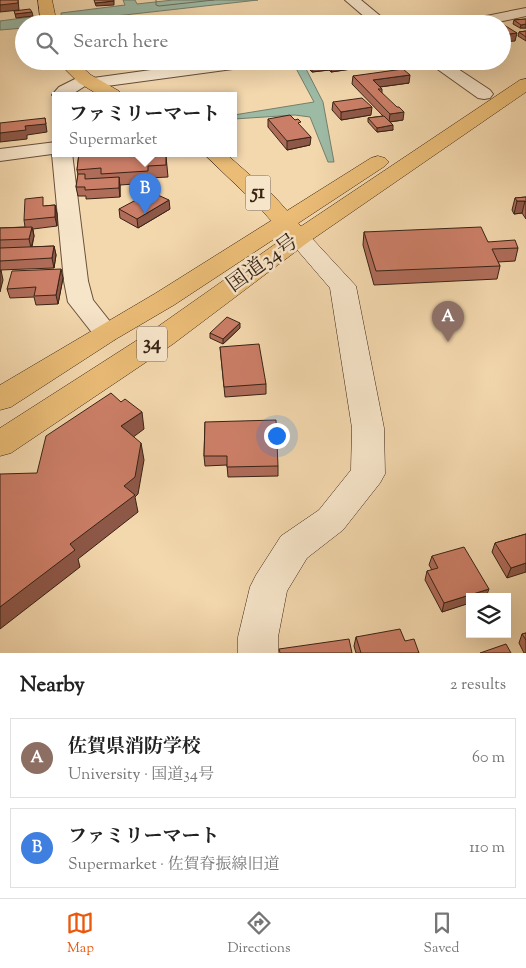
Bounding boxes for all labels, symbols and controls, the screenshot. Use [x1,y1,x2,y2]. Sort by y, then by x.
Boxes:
search box [15,15,511,70]
icon: search [33,29,61,57]
text: Search here [73,29,168,56]
popup [52,92,237,157]
text: ファミリーマート [69,102,220,129]
text: Supermarket [69,129,157,152]
pin: B [129,173,161,214]
road number: 51 [246,176,270,210]
street label: 国道34号 [221,228,305,300]
pin: A [432,301,464,342]
road number: 34 [137,326,167,362]
your location [264,423,290,449]
map controls [466,593,511,638]
button: layers [466,593,511,638]
text: Nearby [20,671,85,701]
text: 2 results [450,674,506,697]
text: 佐賀県消防学校 [68,734,201,761]
text: A [31,747,44,770]
text: 60 m [472,747,505,770]
text: University · 国道34号 [68,764,214,787]
text: ファミリーマート [68,824,220,851]
text: B [32,837,42,860]
text: 110 m [469,837,505,860]
text: Supermarket · 佐賀脊振線旧道 [68,854,280,877]
tab: Map [66,909,94,959]
tab: Directions [227,909,291,959]
tab: Saved [424,909,459,959]

